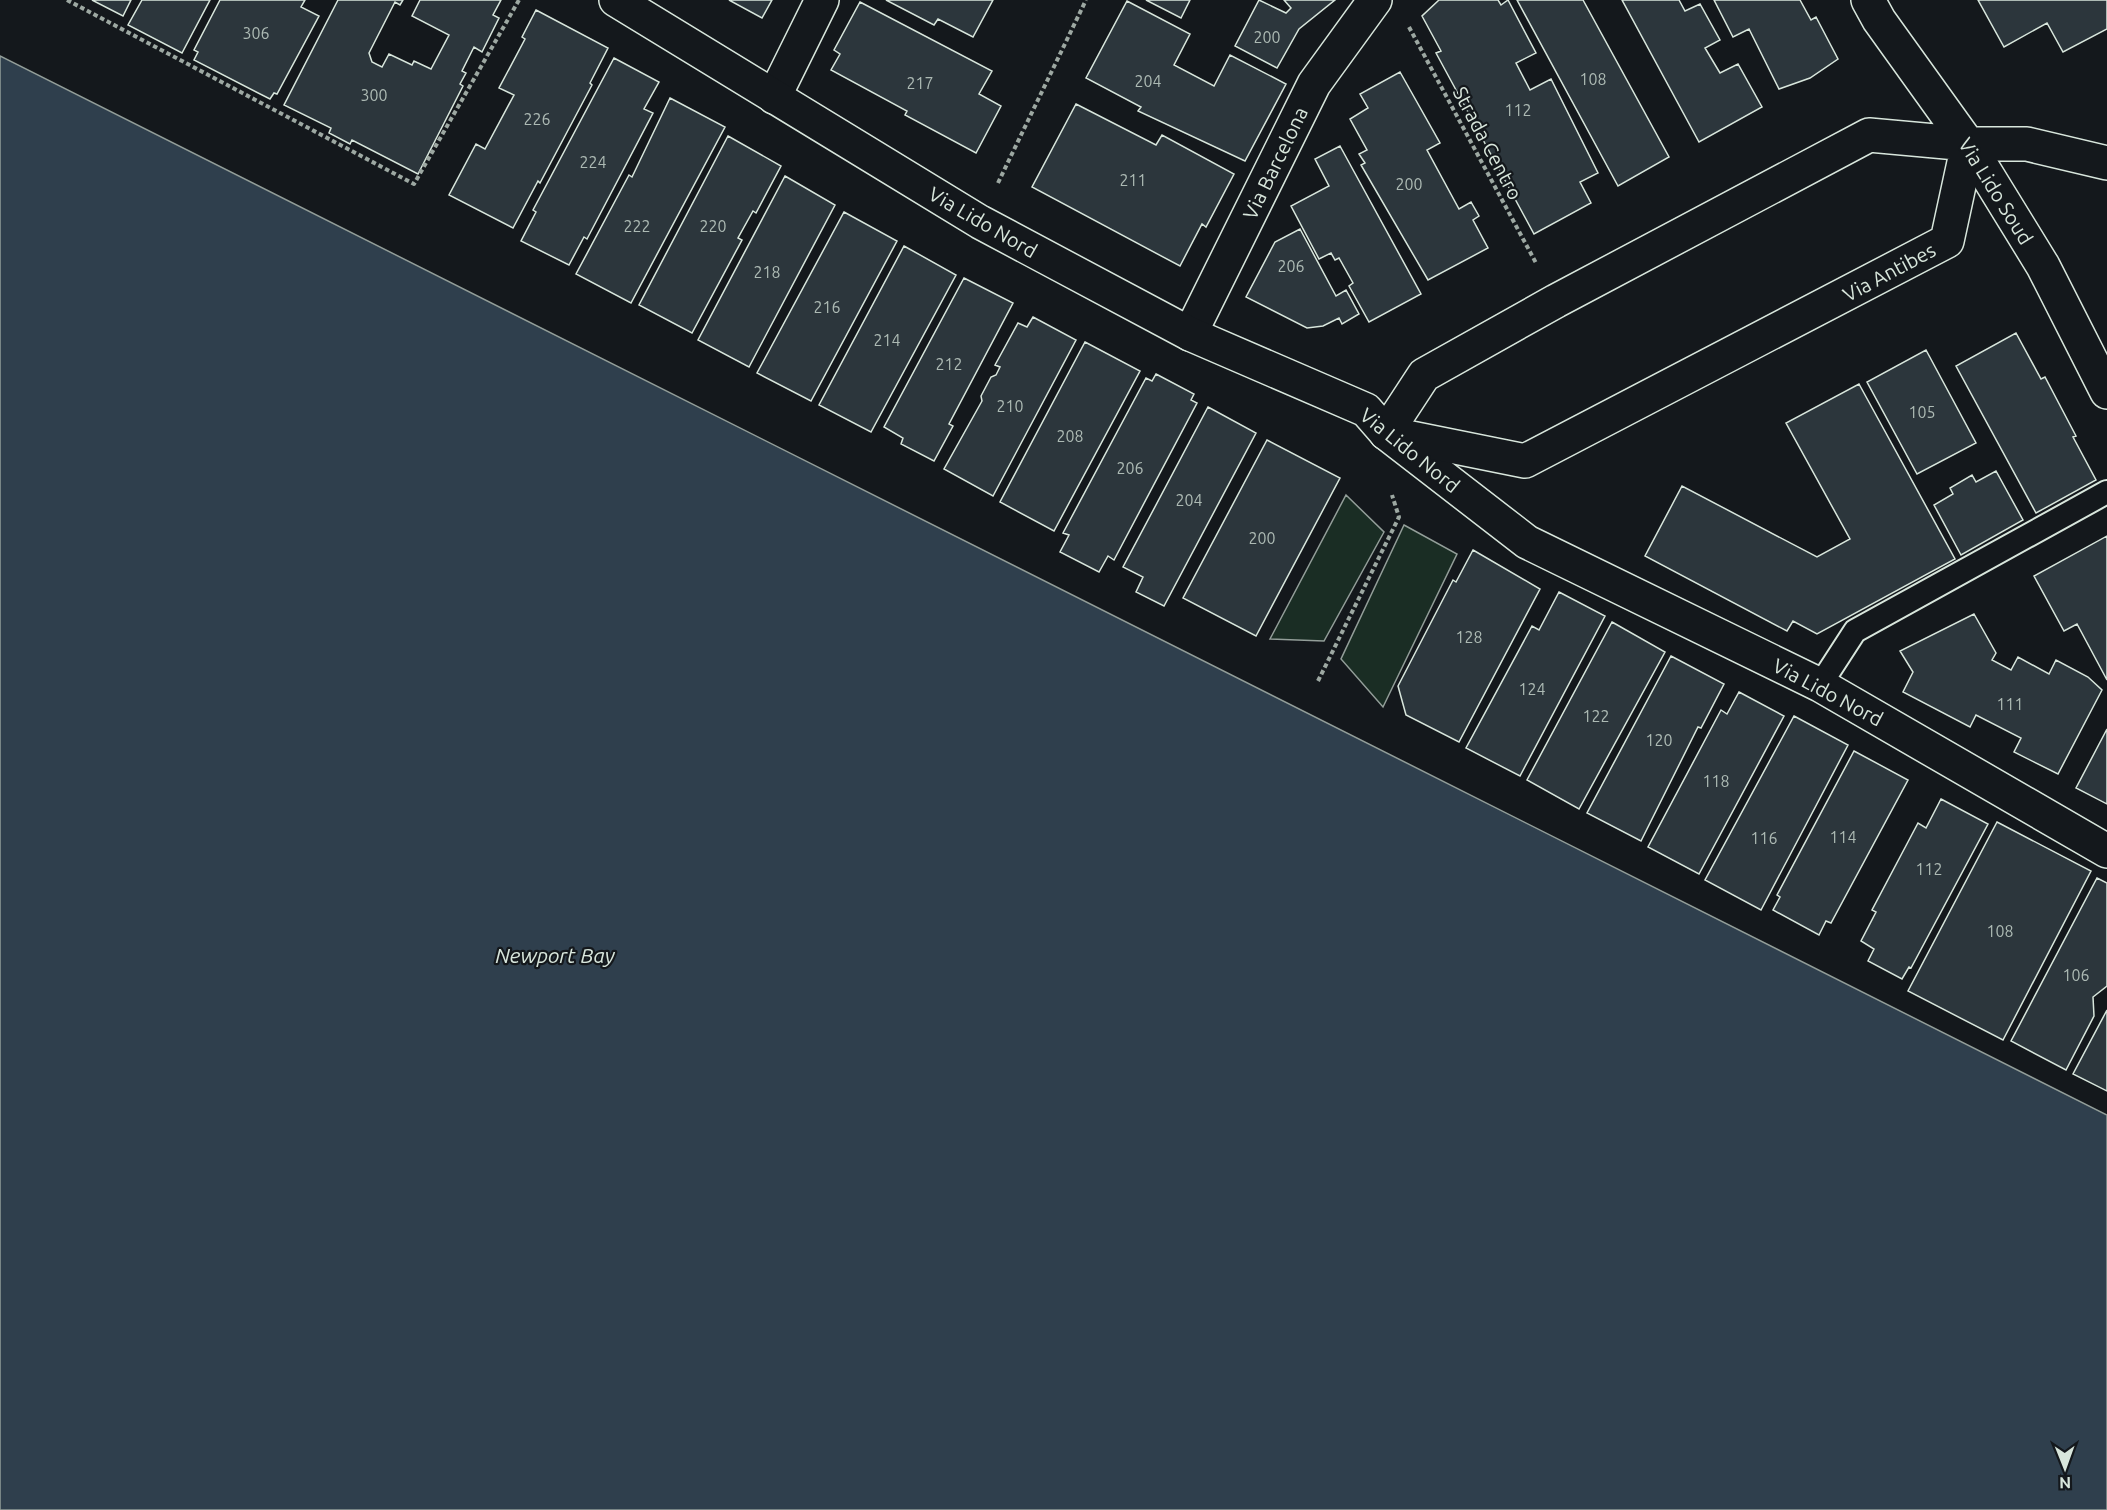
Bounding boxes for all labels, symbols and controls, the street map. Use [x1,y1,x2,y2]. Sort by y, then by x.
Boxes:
house number: 306 [242,24,270,42]
house number: 200 [1253,28,1281,46]
house number: 108 [1579,70,1607,88]
house number: 204 [1134,72,1162,90]
house number: 217 [906,74,934,92]
street label: Strada Centro [1449,83,1527,203]
house number: 300 [360,86,388,104]
house number: 112 [1504,101,1532,119]
street label: Via Barcelona [1238,103,1312,223]
house number: 226 [523,110,551,128]
street label: Via Lido Soud [1954,133,2038,249]
house number: 224 [579,153,607,171]
house number: 211 [1119,171,1147,189]
house number: 200 [1395,175,1423,193]
street label: Via Lido Nord [925,182,1041,262]
house number: 222 [623,217,651,235]
house number: 220 [699,217,727,235]
street label: Via Antibes [1839,238,1939,306]
house number: 206 [1277,257,1305,275]
house number: 218 [753,263,781,281]
house number: 216 [813,298,841,316]
house number: 214 [873,331,901,349]
house number: 212 [935,355,963,373]
house number: 210 [996,397,1024,415]
street label: Via Lido Nord [1356,403,1464,497]
house number: 105 [1908,403,1936,421]
house number: 208 [1056,427,1084,445]
house number: 206 [1116,459,1144,477]
house number: 204 [1175,491,1203,509]
house number: 200 [1248,529,1276,547]
house number: 128 [1455,628,1483,646]
street label: Via Lido Nord [1769,653,1887,731]
house number: 124 [1518,680,1546,698]
house number: 111 [1996,695,2024,713]
house number: 122 [1582,707,1610,725]
house number: 120 [1645,731,1673,749]
house number: 118 [1702,772,1730,790]
house number: 114 [1829,828,1857,846]
house number: 116 [1750,829,1778,847]
house number: 112 [1915,860,1943,878]
house number: 108 [1986,922,2014,940]
water label: Newport Bay [495,943,616,967]
house number: 106 [2062,966,2090,984]
north arrow [2035,1438,2095,1498]
text: N [2059,1474,2071,1492]

